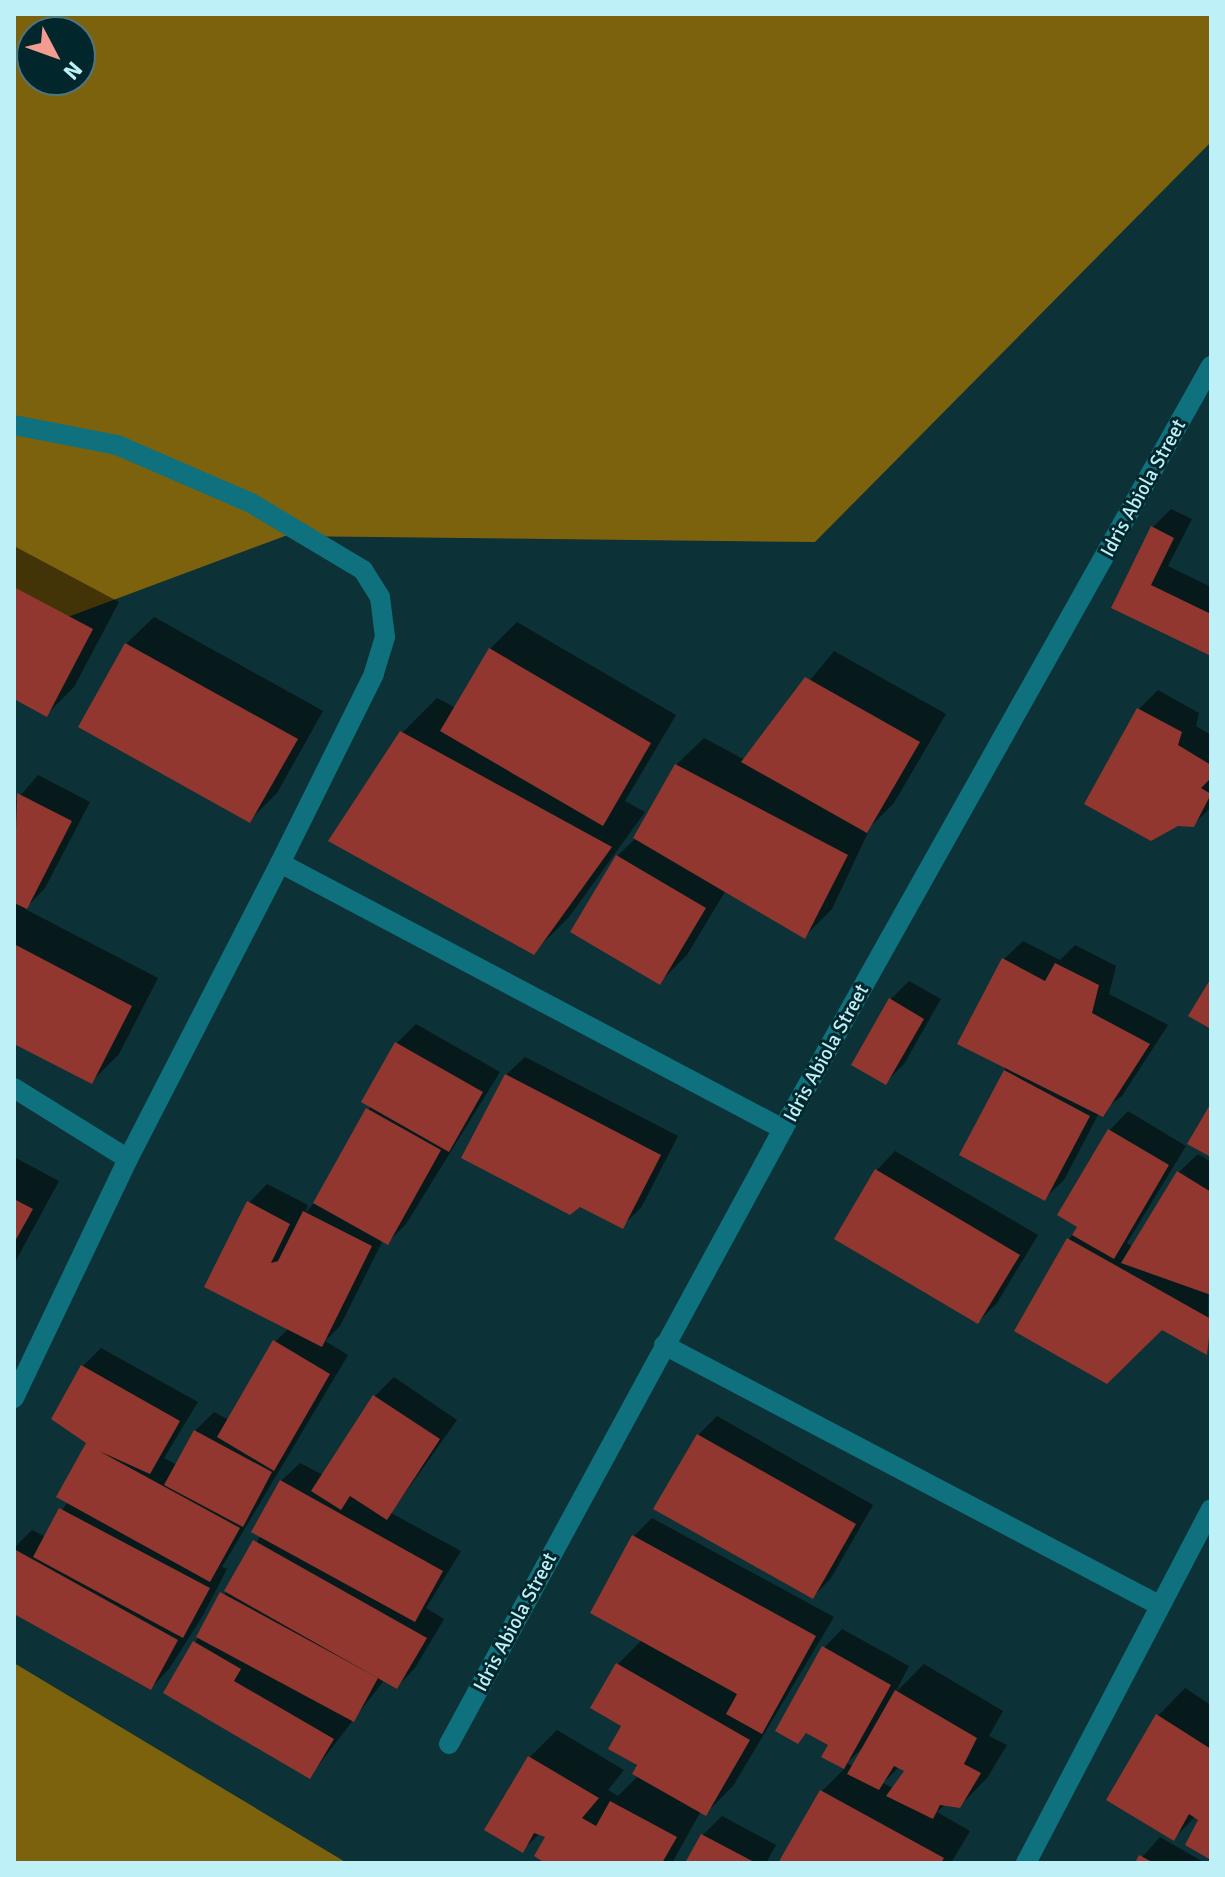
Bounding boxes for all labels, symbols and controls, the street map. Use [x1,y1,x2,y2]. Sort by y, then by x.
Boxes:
north arrow [16,16,96,96]
text: N [58,56,88,85]
street label: Idris Abiola Street [1095,415,1191,561]
street label: Idris Abiola Street [778,980,874,1126]
street label: Idris Abiola Street [468,1548,562,1696]

